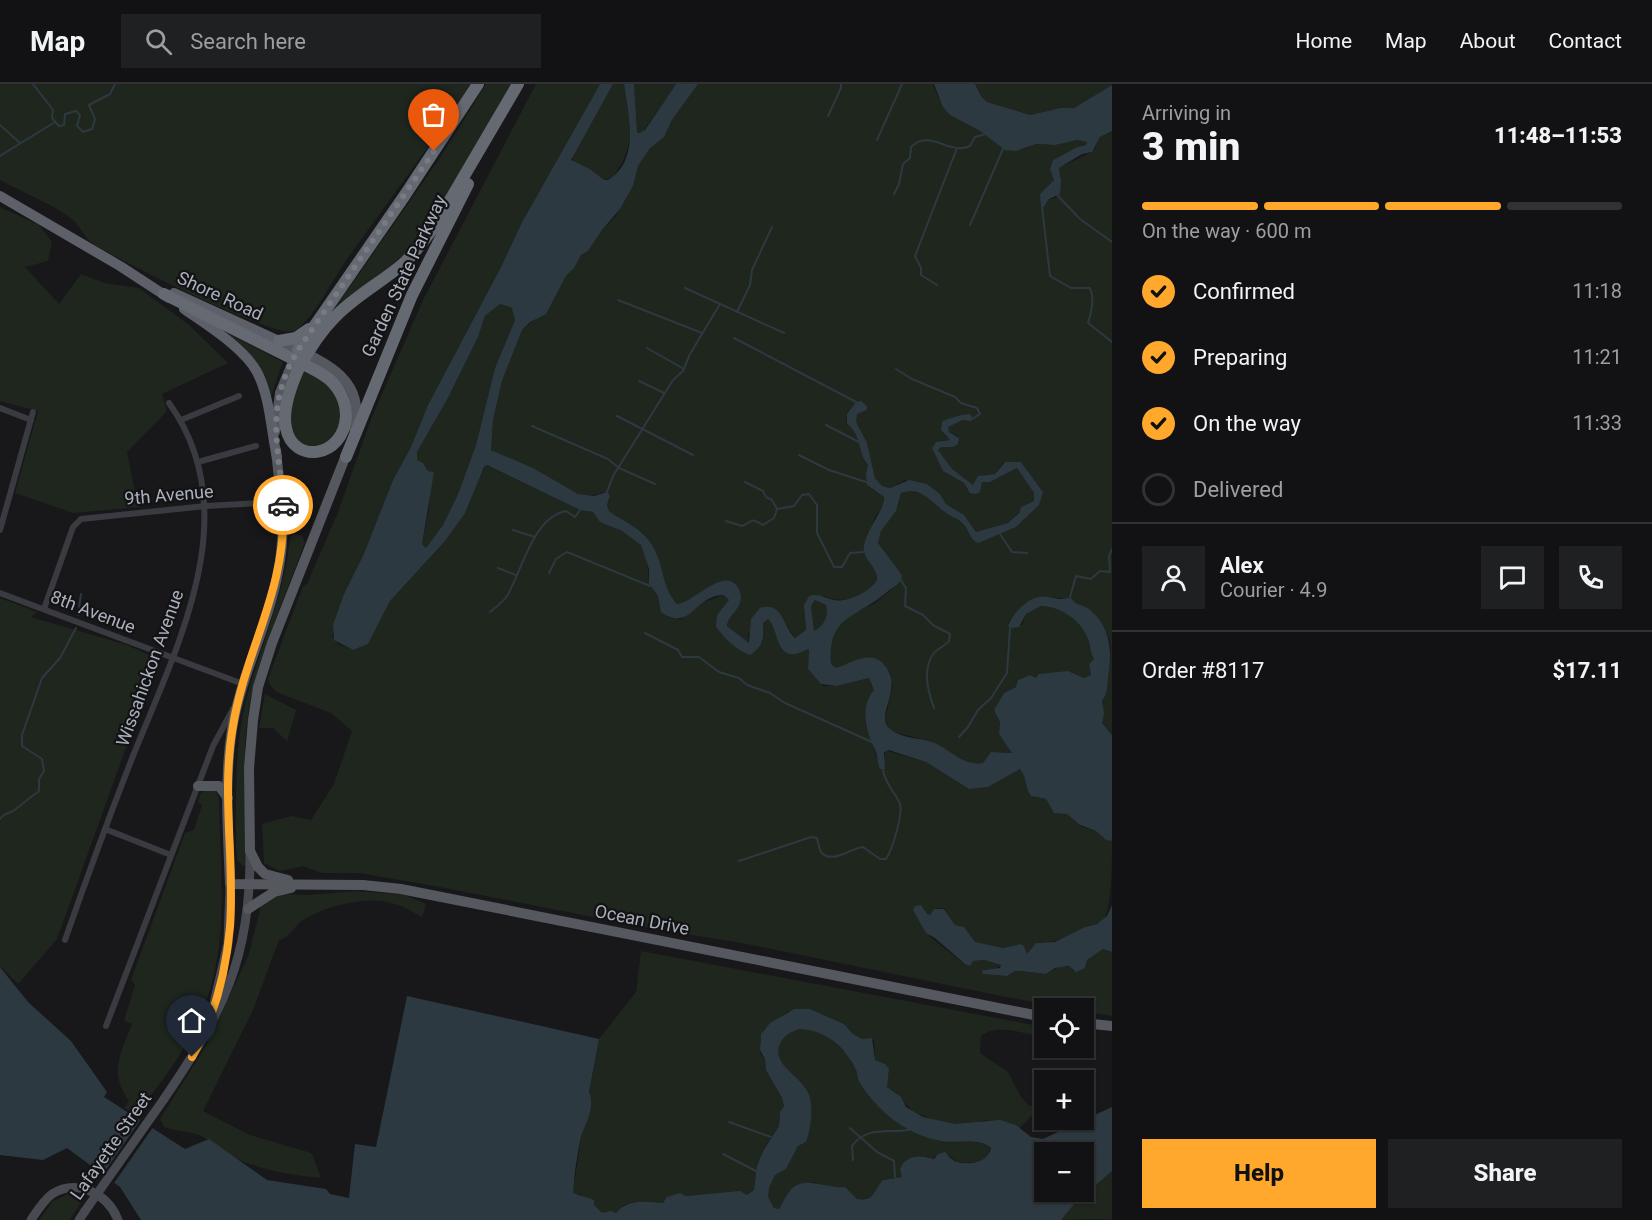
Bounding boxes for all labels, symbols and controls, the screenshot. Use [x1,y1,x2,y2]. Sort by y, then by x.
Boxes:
search box [121,14,541,68]
text: Map [30,25,85,58]
icon: search [142,25,175,58]
text: Search here [190,29,306,54]
text: Home [1296,29,1352,53]
text: Map [1385,29,1427,53]
text: About [1460,29,1516,53]
text: Contact [1549,29,1622,53]
pin [408,89,459,151]
icon: bag [417,98,450,131]
text: Arriving in [1142,101,1231,125]
text: 11:48–11:53 [1494,123,1622,148]
text: 3 min [1142,124,1240,170]
street label: Garden State Parkway [357,191,451,360]
text: On the way · 600 m [1142,219,1311,243]
street label: Shore Road [174,267,266,325]
icon: check [1142,275,1175,308]
text: Confirmed [1193,279,1295,304]
text: 11:18 [1572,279,1622,303]
icon: check [1142,341,1175,374]
text: Preparing [1193,345,1287,370]
text: 11:21 [1572,345,1622,369]
icon: check [1142,407,1175,440]
text: On the way [1193,411,1301,436]
text: 11:33 [1572,411,1622,435]
courier [253,475,313,535]
text: Delivered [1193,477,1283,502]
street label: 9th Avenue [124,480,214,509]
icon: car [267,489,300,522]
button: person [1142,546,1205,609]
button: chat [1481,546,1544,609]
button: phone [1559,546,1622,609]
text: Alex [1220,553,1264,578]
text: Courier · 4.9 [1220,578,1327,602]
street label: 8th Avenue [48,586,139,637]
street label: Wissahickon Avenue [111,587,188,749]
text: Order #8117 [1142,658,1264,683]
text: $17.11 [1553,658,1622,683]
street label: Ocean Drive [593,900,691,939]
pin [166,995,217,1057]
map controls [1034,998,1094,1202]
button: locate [1034,998,1094,1058]
icon: home [175,1004,208,1037]
button: + [1034,1070,1094,1130]
street label: Lafayette Street [66,1088,156,1204]
button: Help [1142,1139,1376,1208]
button: Share [1388,1139,1622,1208]
button: − [1034,1142,1094,1202]

